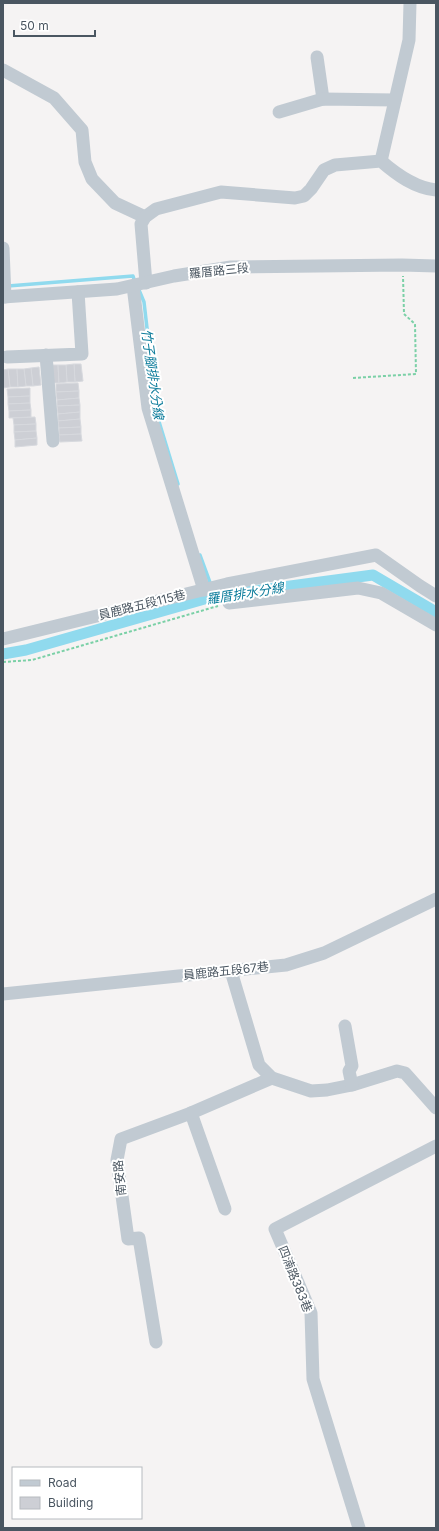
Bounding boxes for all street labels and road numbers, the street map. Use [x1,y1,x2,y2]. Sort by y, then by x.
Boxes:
street label: 羅厝路三段 [188,260,250,281]
street label: 員鹿路五段115巷 [97,586,187,623]
street label: 員鹿路五段67巷 [182,959,270,982]
street label: 南安路 [110,1159,129,1197]
street label: 四湳路383巷 [275,1243,316,1314]

